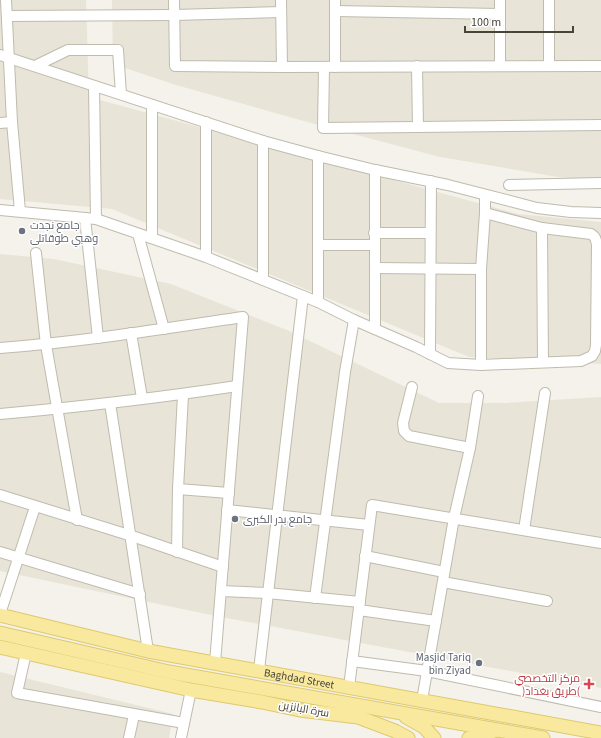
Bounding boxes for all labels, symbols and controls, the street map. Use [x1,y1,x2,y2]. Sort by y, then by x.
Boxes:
scale bar [465,8,573,34]
text: 100 m [471,14,501,31]
place label: جامع نجدت وهبي طوقاتلى [30,218,98,247]
marker: جامع نجدت وهبي طوقاتلى [17,226,27,236]
place label: جامع بدر الكبرى [243,512,312,527]
marker: جامع بدر الكبرى [230,514,240,524]
place label: Masjid Tariq bin Ziyad [416,650,471,678]
marker: Masjid Tariq bin Ziyad [474,658,484,668]
street label: Baghdad Street [263,665,336,692]
place label: مركز التخصصي )طريق بغداد( [514,671,580,699]
marker: مركز التخصصي )طريق بغداد( [583,678,595,690]
street label: سرة البانزين [278,697,330,721]

